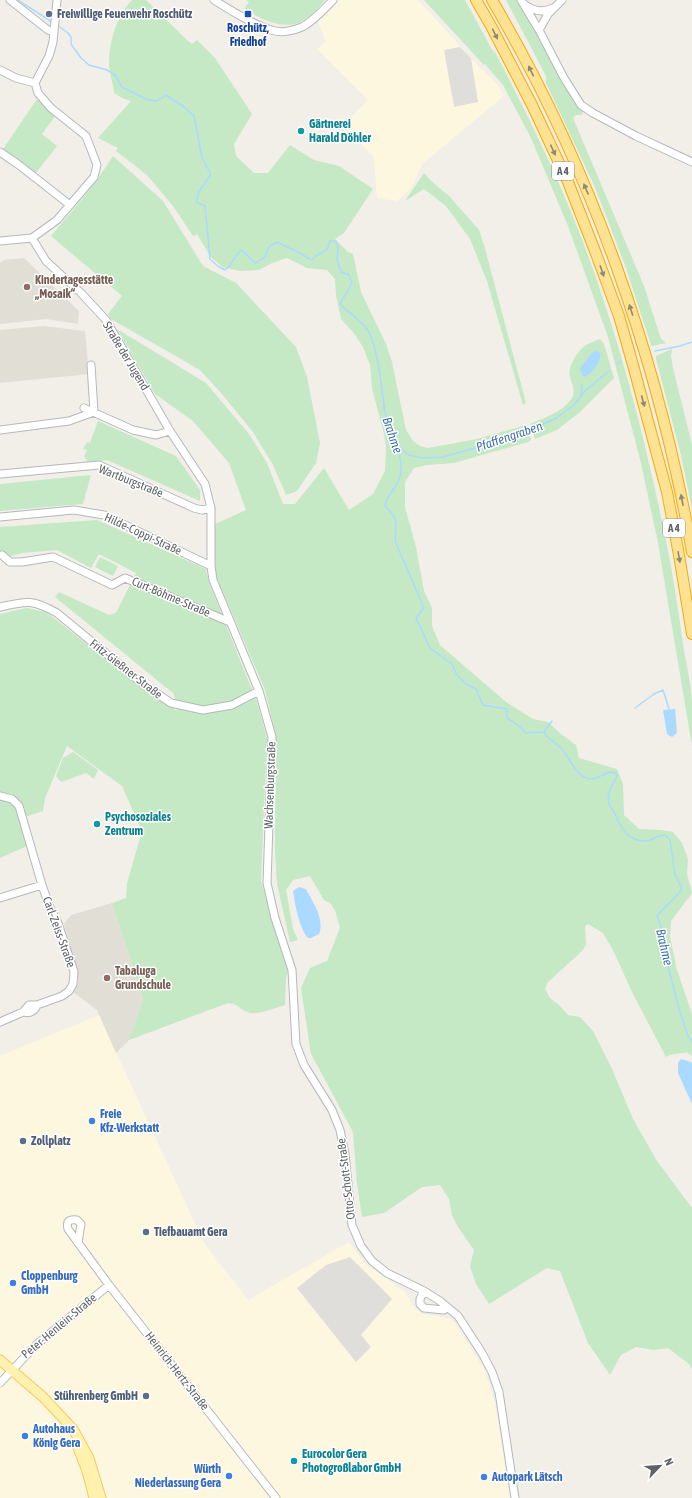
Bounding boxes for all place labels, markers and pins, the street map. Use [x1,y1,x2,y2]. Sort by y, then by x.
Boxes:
place label: Freiwillige Feuerwehr Roschütz [57,7,193,21]
marker: Freiwillige Feuerwehr Roschütz [44,9,54,19]
marker: Roschütz, Friedhof [243,9,253,19]
place label: Roschütz, Friedhof [227,21,269,49]
place label: Gärtnerei Harald Döhler [309,117,372,145]
marker: Gärtnerei Harald Döhler [296,126,306,136]
place label: Kindertagesstätte „Mosaik“ [34,273,114,301]
marker: Kindertagesstätte „Mosaik“ [22,282,32,292]
place label: Psychosoziales Zentrum [105,810,172,838]
marker: Psychosoziales Zentrum [92,819,102,829]
place label: Tabaluga Grundschule [115,964,172,992]
marker: Tabaluga Grundschule [102,973,112,983]
place label: Freie Kfz-Werkstatt [100,1107,160,1135]
marker: Freie Kfz-Werkstatt [87,1116,97,1126]
place label: Zollplatz [31,1134,71,1148]
marker: Zollplatz [18,1136,28,1146]
place label: Tiefbauamt Gera [154,1225,228,1239]
marker: Tiefbauamt Gera [141,1227,151,1237]
place label: Cloppenburg GmbH [21,1269,78,1297]
marker: Cloppenburg GmbH [8,1278,18,1288]
place label: Stührenberg GmbH [54,1389,138,1403]
marker: Stührenberg GmbH [141,1391,151,1401]
place label: Autohaus König Gera [32,1422,81,1450]
marker: Autohaus König Gera [20,1431,30,1441]
place label: Eurocolor Gera Photogroßlabor GmbH [302,1447,401,1475]
marker: Eurocolor Gera Photogroßlabor GmbH [289,1456,299,1466]
place label: Würth Niederlassung Gera [135,1462,221,1490]
place label: Autopark Lätsch [491,1470,563,1484]
marker: Würth Niederlassung Gera [224,1471,234,1481]
marker: Autopark Lätsch [479,1472,489,1482]

